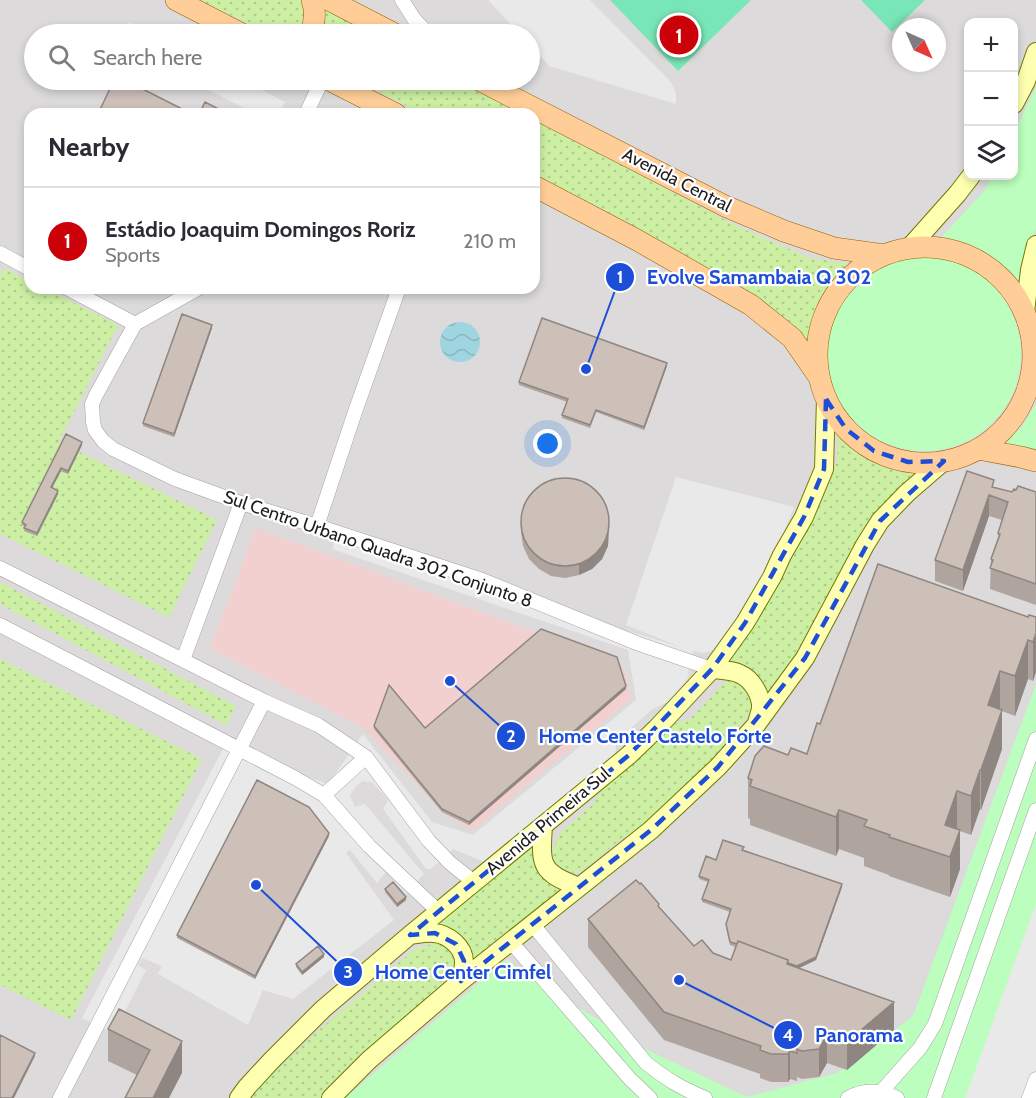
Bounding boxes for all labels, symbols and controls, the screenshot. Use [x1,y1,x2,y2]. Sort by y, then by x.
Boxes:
pin: 1 [660,12,698,57]
north arrow [892,18,946,72]
map controls [964,18,1018,180]
button: + [964,18,1018,72]
search box [24,24,540,90]
icon: search [45,41,78,74]
text: Search here [93,44,202,71]
button: − [964,72,1018,126]
button: layers [964,126,1018,180]
text: Nearby [48,131,129,163]
street label: Avenida Central [619,143,736,217]
text: Estádio Joaquim Domingos Roriz [105,216,415,243]
text: 1 [64,229,71,253]
text: 210 m [463,229,516,253]
text: Sports [105,243,160,267]
callout: Evolve Samambaia Q 302 [605,258,883,296]
text: Evolve Samambaia Q 302 [647,265,871,289]
text: 1 [617,266,623,288]
your location [533,429,562,458]
street label: Sul Centro Urbano Quadra 302 Conjunto 8 [221,486,535,612]
callout: Home Center Castelo Forte [496,717,784,755]
text: Home Center Castelo Forte [538,724,772,748]
text: 2 [506,725,516,747]
street label: Avenida Primeira Sul [481,762,615,879]
callout: Home Center Cimfel [333,953,564,991]
text: Home Center Cimfel [375,960,551,984]
text: 3 [343,961,353,983]
callout: Panorama [773,1016,915,1054]
text: Panorama [815,1023,903,1047]
text: 4 [782,1024,794,1046]

